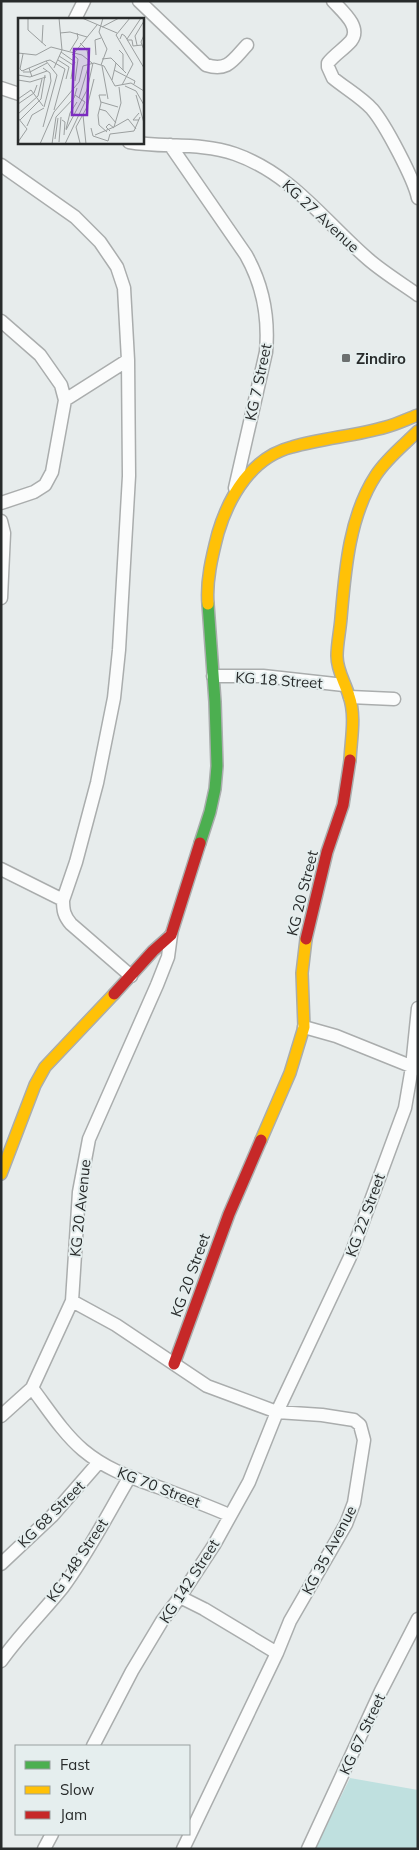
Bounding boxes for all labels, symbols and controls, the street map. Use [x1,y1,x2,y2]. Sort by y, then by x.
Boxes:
inset map [18,18,144,144]
street label: KG 27 Avenue [279,176,363,256]
street label: KG 7 Street [241,342,275,422]
place label: Zindiro [356,349,406,368]
marker: Zindiro [340,352,352,364]
street label: KG 18 Street [235,667,323,693]
street label: KG 20 Street [282,848,322,938]
street label: KG 20 Avenue [65,1158,95,1258]
street label: KG 22 Street [341,1171,389,1259]
street label: KG 20 Street [166,1231,214,1319]
street label: KG 70 Street [115,1462,203,1512]
street label: KG 68 Street [13,1476,89,1552]
street label: KG 35 Avenue [298,1502,360,1598]
street label: KG 148 Street [42,1515,112,1605]
street label: KG 142 Street [155,1535,223,1627]
street label: KG 67 Street [335,1690,389,1778]
legend [15,1745,190,1835]
text: Fast [60,1755,90,1774]
text: Slow [60,1780,94,1799]
text: Jam [60,1805,87,1824]

